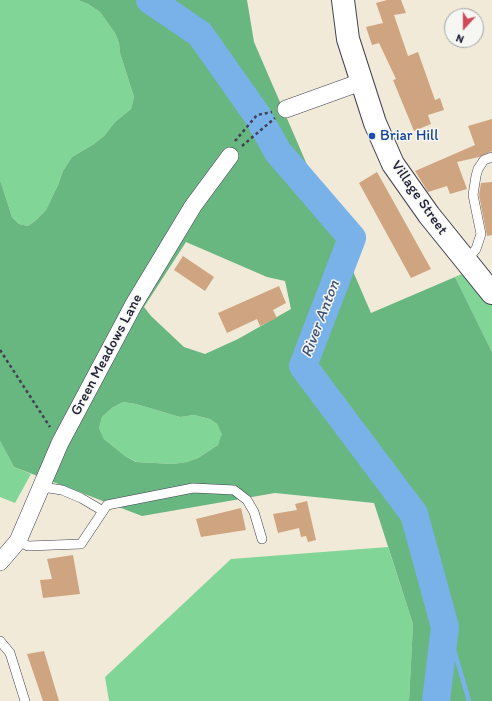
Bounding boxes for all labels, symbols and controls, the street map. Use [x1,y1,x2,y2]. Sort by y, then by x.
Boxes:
north arrow [444,8,484,48]
text: N [454,31,466,46]
place label: Briar Hill [380,127,439,145]
marker: Briar Hill [367,131,377,141]
street label: Village Street [387,157,451,239]
water label: River Anton [298,278,344,360]
street label: Green Meadows Lane [67,291,147,419]

